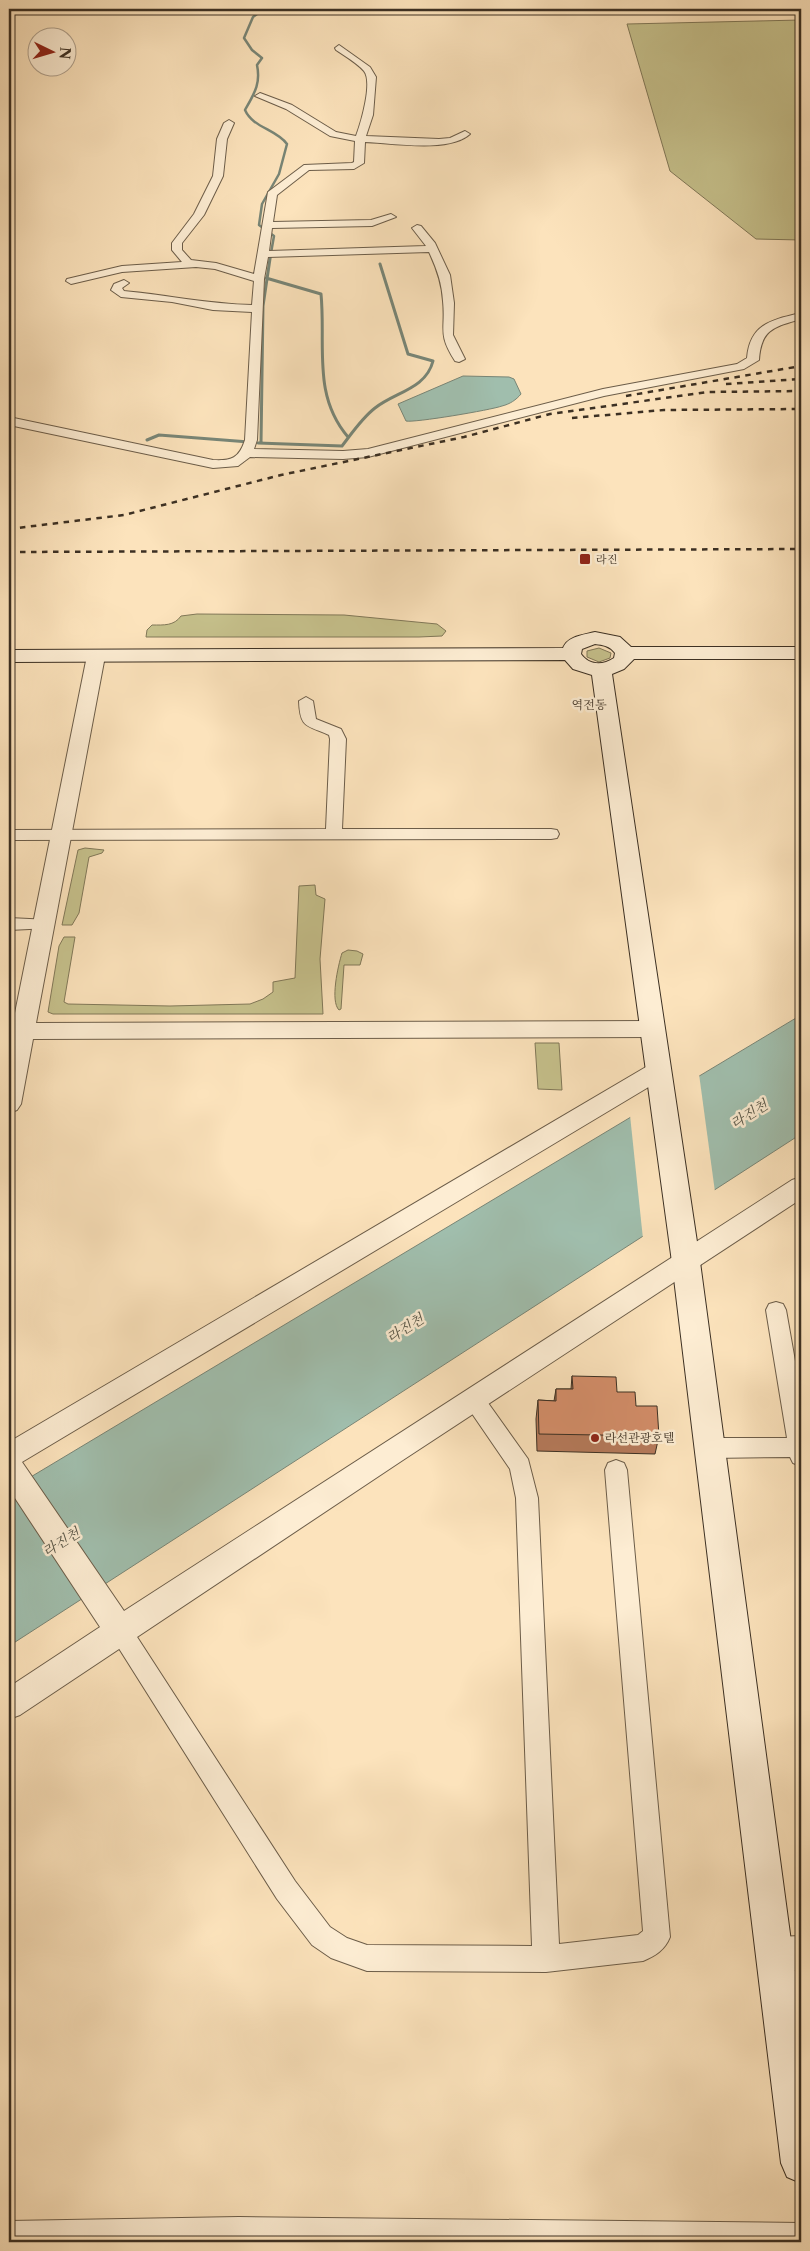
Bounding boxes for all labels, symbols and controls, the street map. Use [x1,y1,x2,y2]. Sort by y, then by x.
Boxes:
north arrow [28,28,78,78]
text: N [55,46,74,60]
marker: 라진 [578,552,592,566]
place label: 라진 [596,552,617,566]
district label: 역전동 [572,697,607,712]
water label: 라진천 [727,1095,772,1132]
water label: 라진천 [383,1309,428,1346]
place label: 라선관광호텔 [605,1430,675,1445]
marker: 라선관광호텔 [589,1432,601,1444]
water label: 라진천 [39,1523,84,1560]

